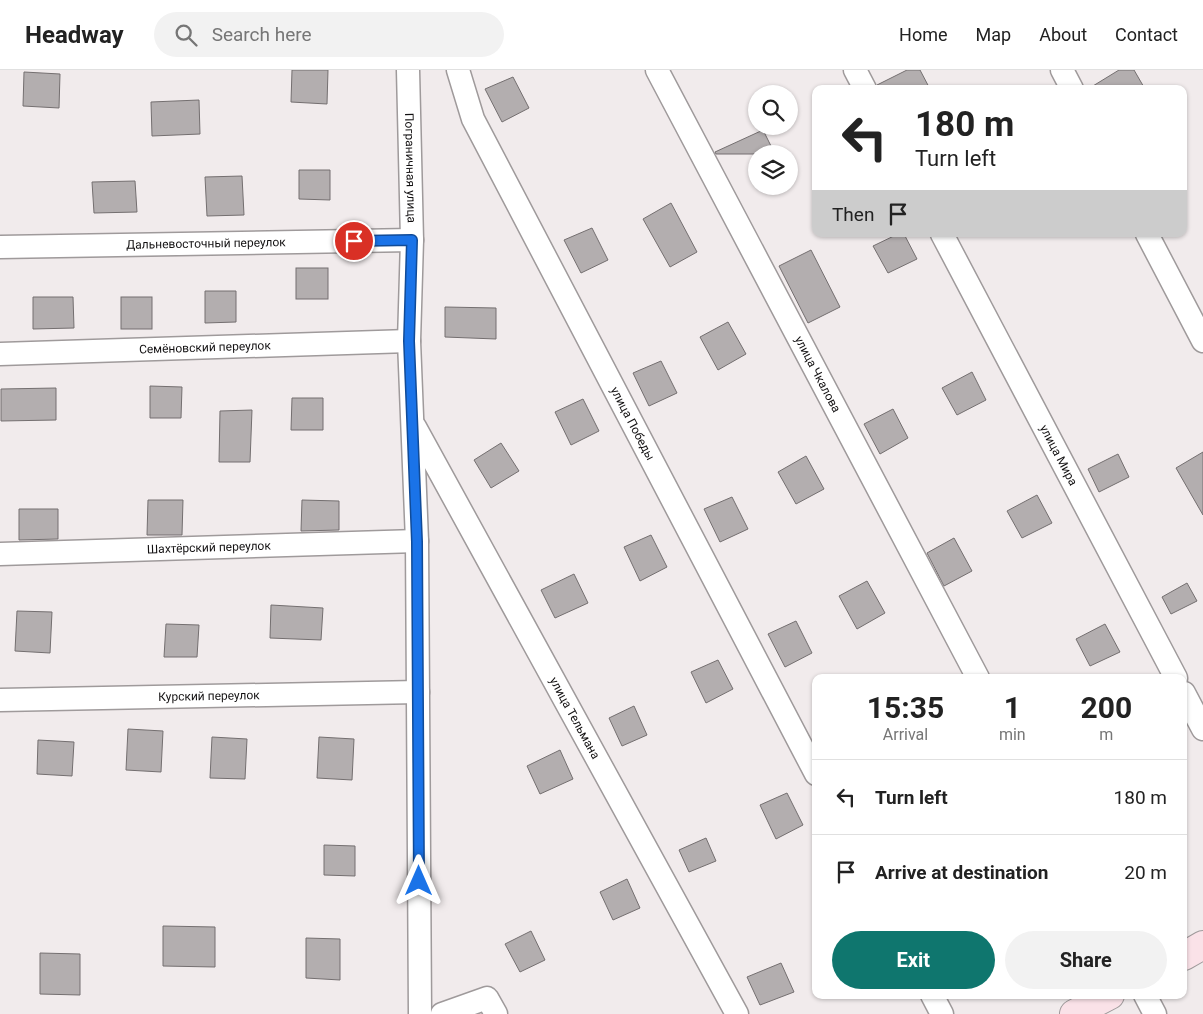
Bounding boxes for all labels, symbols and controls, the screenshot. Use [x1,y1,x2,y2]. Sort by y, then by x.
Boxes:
search box [154,12,504,57]
text: Headway [25,21,124,49]
icon: search [172,21,200,49]
text: Search here [212,23,312,46]
text: Home [899,24,948,45]
text: Map [976,24,1011,45]
text: About [1039,24,1087,45]
text: Contact [1115,24,1178,45]
map controls [748,85,798,195]
button: search [748,85,798,135]
text: 180 m [915,104,1014,145]
icon: left [832,105,897,170]
street label: Пограничная улица [402,113,419,223]
button: layers [748,145,798,195]
text: Turn left [915,146,996,171]
icon: arrive [884,200,912,228]
text: Then [832,203,874,226]
pin [333,220,375,262]
icon: arrive [340,227,368,255]
street label: Дальневосточный переулок [126,235,286,252]
street label: улица Чкалова [792,334,843,415]
street label: Семёновский переулок [139,338,271,357]
street label: улица Победы [607,384,657,463]
street label: улица Мира [1037,422,1080,488]
street label: Шахтёрский переулок [147,539,272,556]
street label: улица Тельмана [547,675,603,761]
street label: Курский переулок [158,688,260,704]
text: 15:35 [867,690,944,725]
text: 1 [1004,690,1021,725]
text: 200 [1081,690,1132,725]
text: Arrival [883,725,928,744]
text: min [999,725,1026,744]
text: m [1099,725,1113,744]
icon: left [832,783,860,811]
text: Turn left [875,786,948,809]
text: 180 m [1114,786,1167,809]
position arrow [392,854,444,906]
icon: arrive [832,858,860,886]
text: Arrive at destination [875,861,1048,884]
text: 20 m [1124,861,1167,884]
button: Exit [832,931,995,989]
button: Share [1005,931,1167,989]

